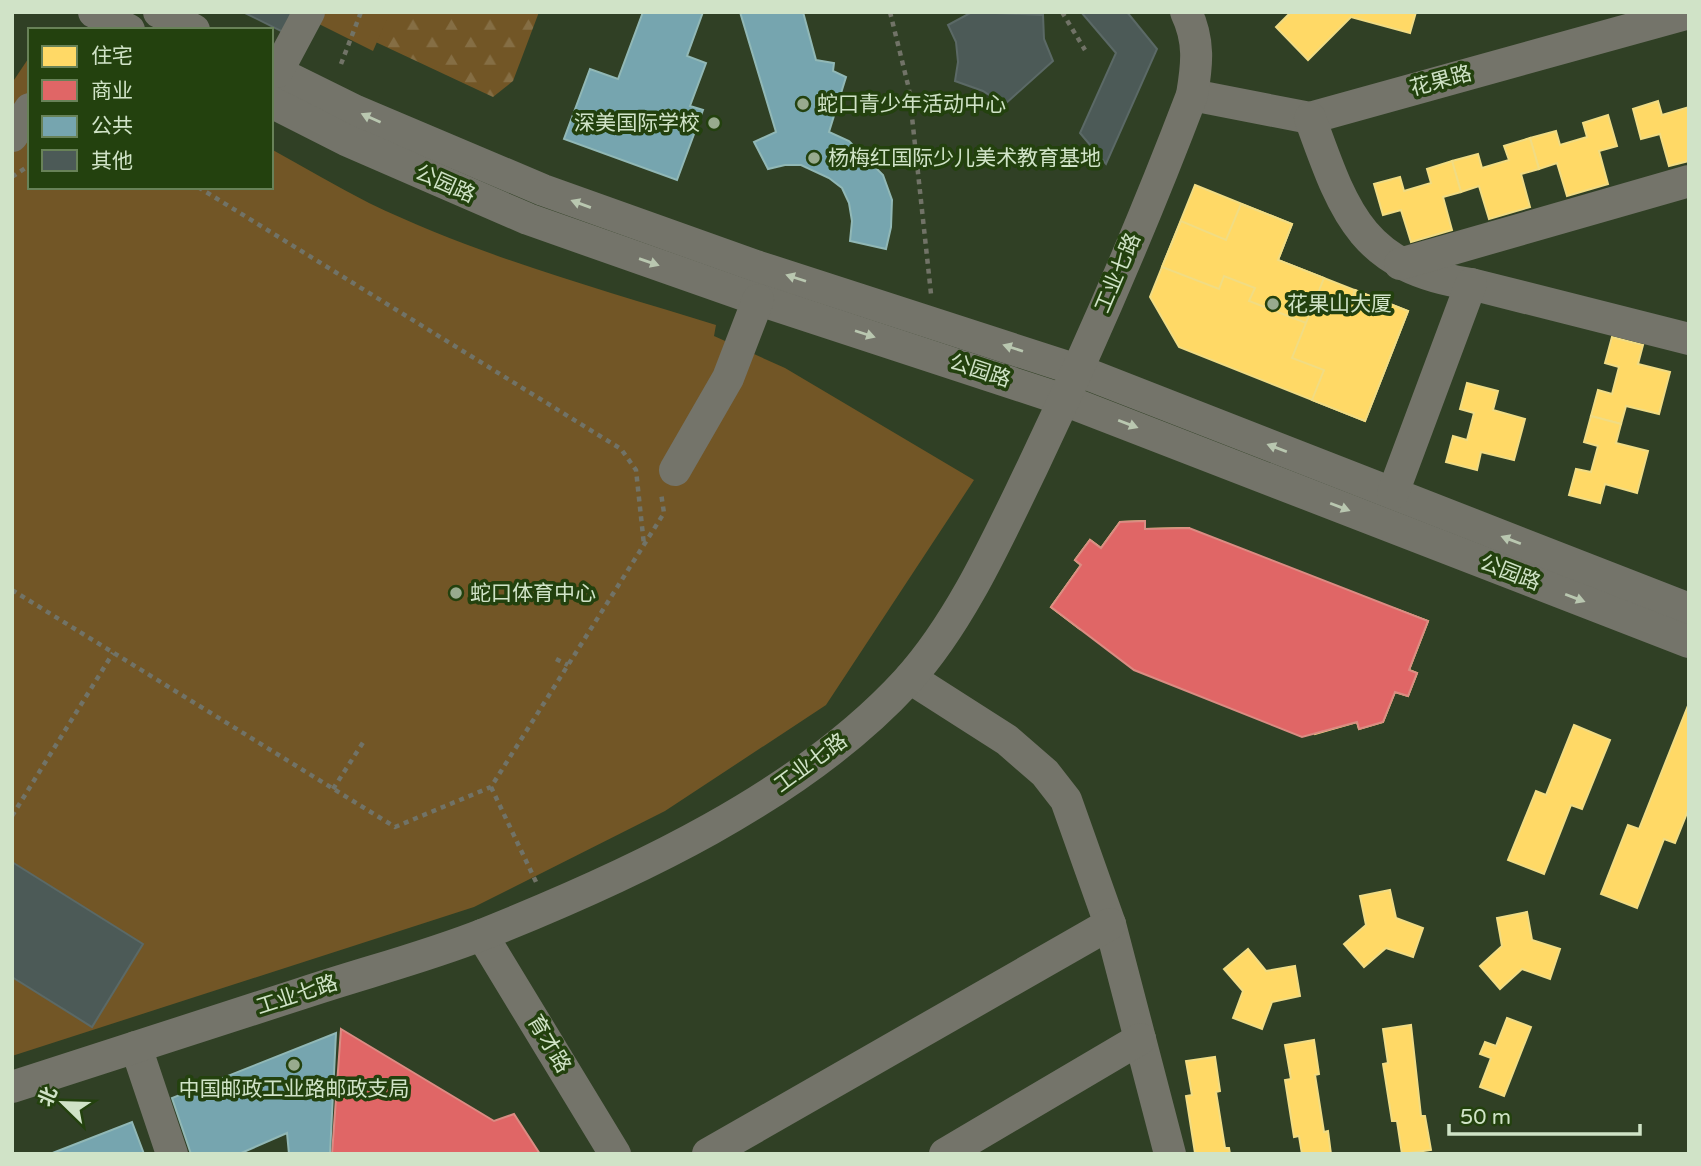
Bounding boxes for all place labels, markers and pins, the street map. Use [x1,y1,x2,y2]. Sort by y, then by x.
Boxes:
place label: 蛇口青少年活动中心 [817,92,1006,117]
marker: 蛇口青少年活动中心 [795,96,811,112]
place label: 深美国际学校 [574,111,700,136]
marker: 深美国际学校 [706,115,722,131]
place label: 杨梅红国际少儿美术教育基地 [828,146,1101,171]
marker: 杨梅红国际少儿美术教育基地 [806,150,822,166]
place label: 花果山大厦 [1287,292,1392,317]
marker: 花果山大厦 [1265,296,1281,312]
place label: 蛇口体育中心 [470,581,596,606]
marker: 蛇口体育中心 [448,585,464,601]
marker: 中国邮政工业路邮政支局 [286,1057,302,1073]
place label: 中国邮政工业路邮政支局 [179,1077,410,1102]

